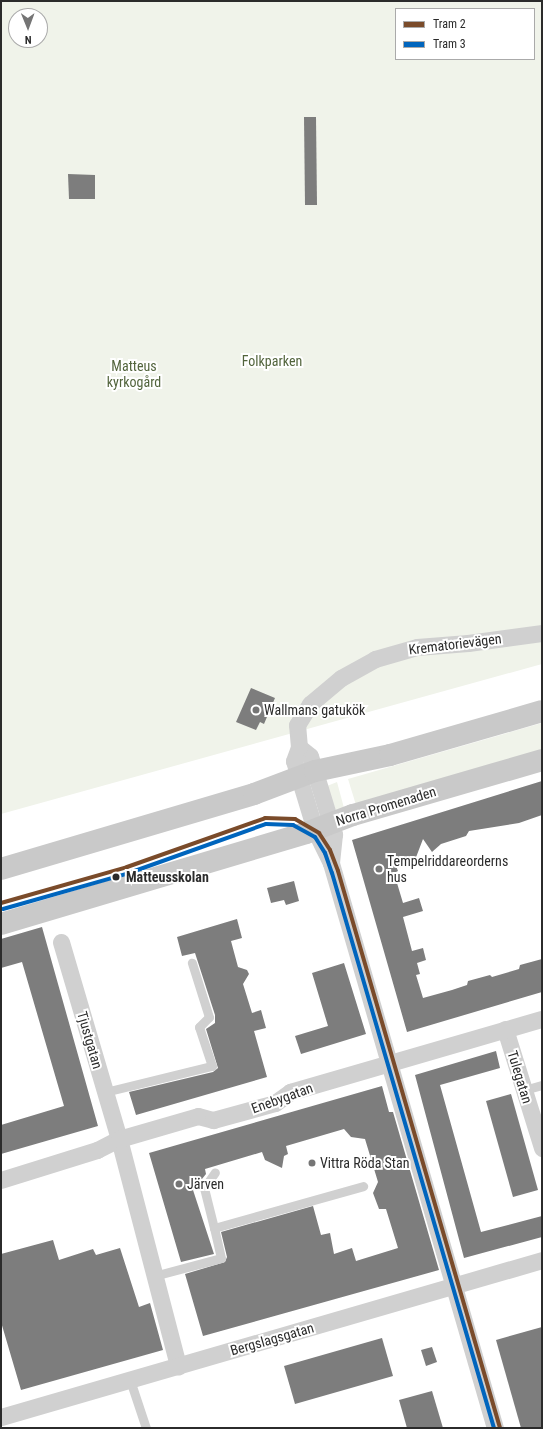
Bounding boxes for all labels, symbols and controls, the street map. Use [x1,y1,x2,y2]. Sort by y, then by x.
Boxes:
north arrow [8,8,48,48]
legend [395,8,535,60]
text: Tram 2 [433,17,466,31]
text: N [25,33,32,46]
text: Tram 3 [433,37,466,51]
park label: Folkparken [242,353,302,369]
park label: Matteus kyrkogård [107,358,161,390]
street label: Krematorievägen [408,630,502,658]
place label: Wallmans gatukök [264,702,365,718]
marker: Wallmans gatukök [251,705,261,715]
street label: Norra Promenaden [334,783,438,829]
place label: Tempelriddareorderns hus [387,853,508,886]
marker: Tempelriddareorderns hus [374,864,384,874]
place label: Matteusskolan [126,869,209,885]
marker: Matteusskolan [109,870,123,884]
street label: Tjustgatan [74,1009,106,1071]
street label: Tulegatan [504,1049,536,1105]
street label: Enebygatan [249,1079,315,1117]
place label: Vittra Röda Stan [320,1155,409,1171]
marker: Vittra Röda Stan [307,1158,317,1168]
place label: Järven [187,1176,224,1192]
marker: Järven [174,1179,184,1189]
street label: Bergslagsgatan [228,1319,316,1359]

